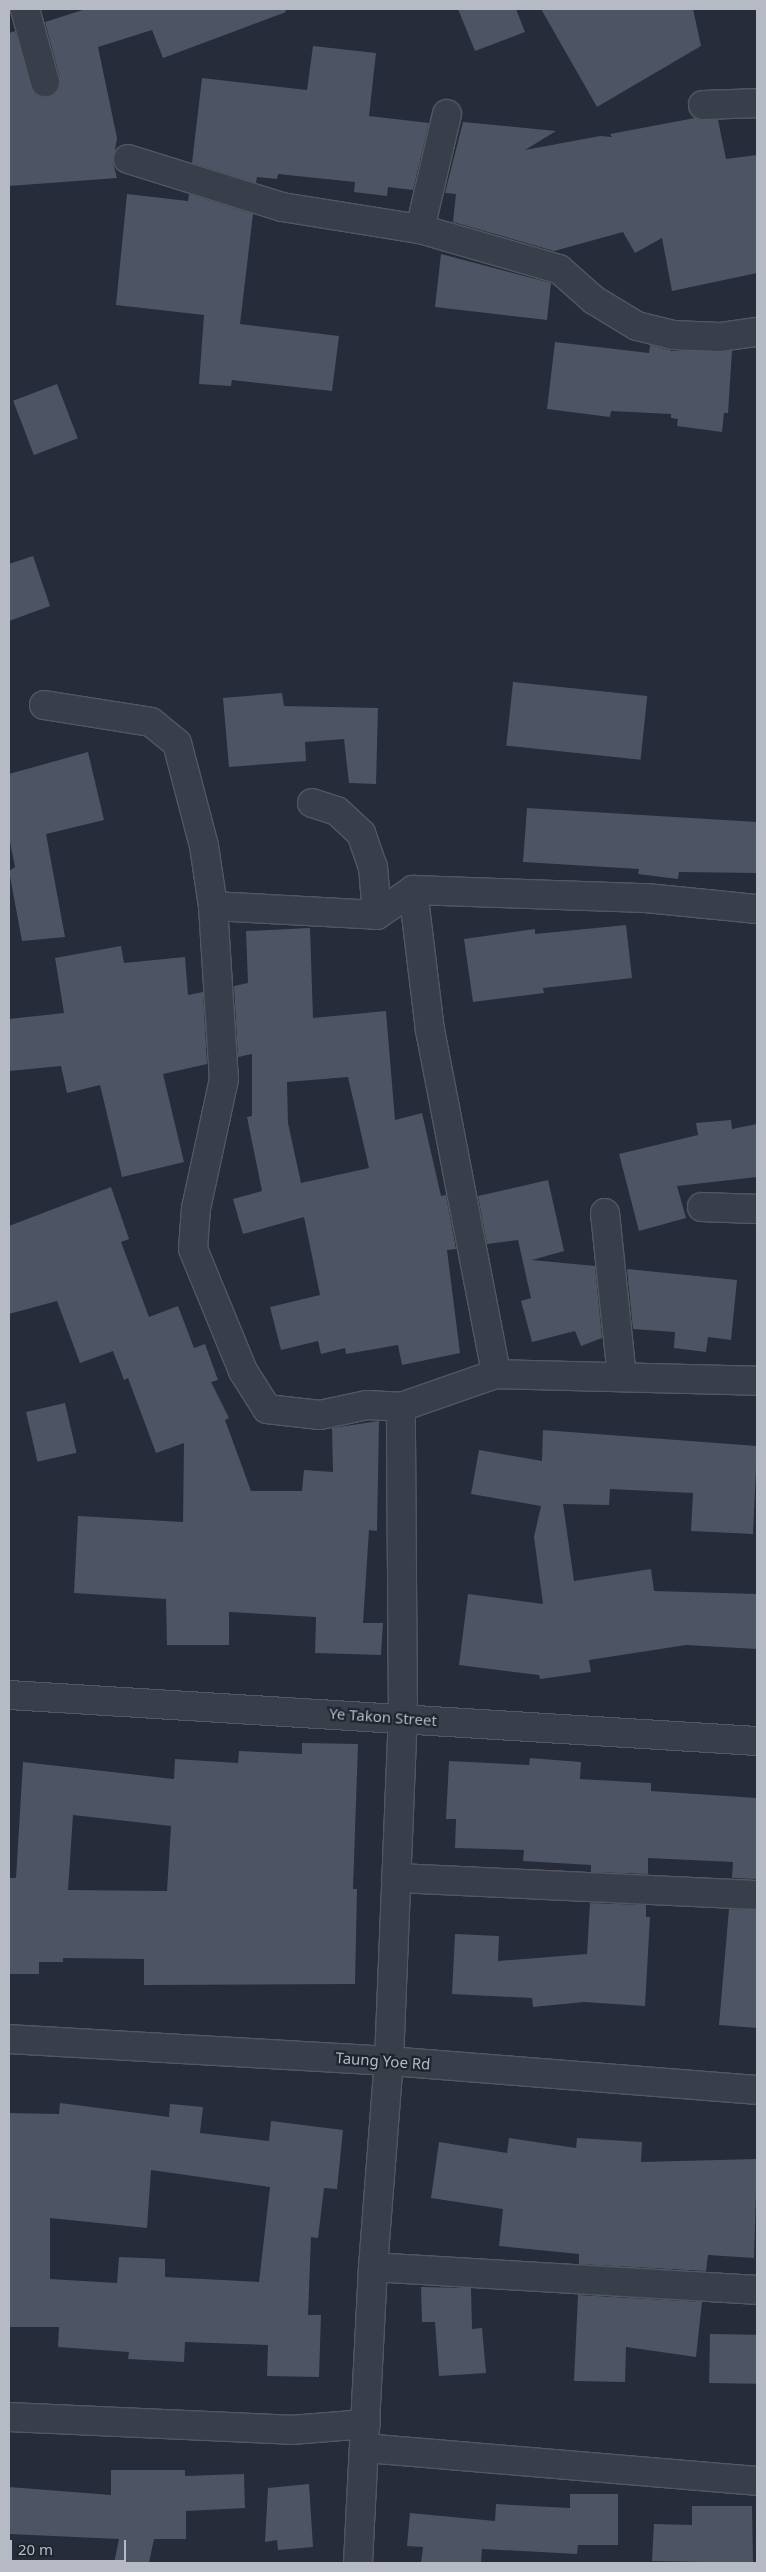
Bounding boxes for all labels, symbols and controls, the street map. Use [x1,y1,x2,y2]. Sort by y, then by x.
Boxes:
street label: Ye Takon Street [329,1704,437,1730]
street label: Taung Yoe Rd [335,2049,431,2073]
scale bar [12,2530,129,2562]
text: 20 m [18,2539,53,2559]

